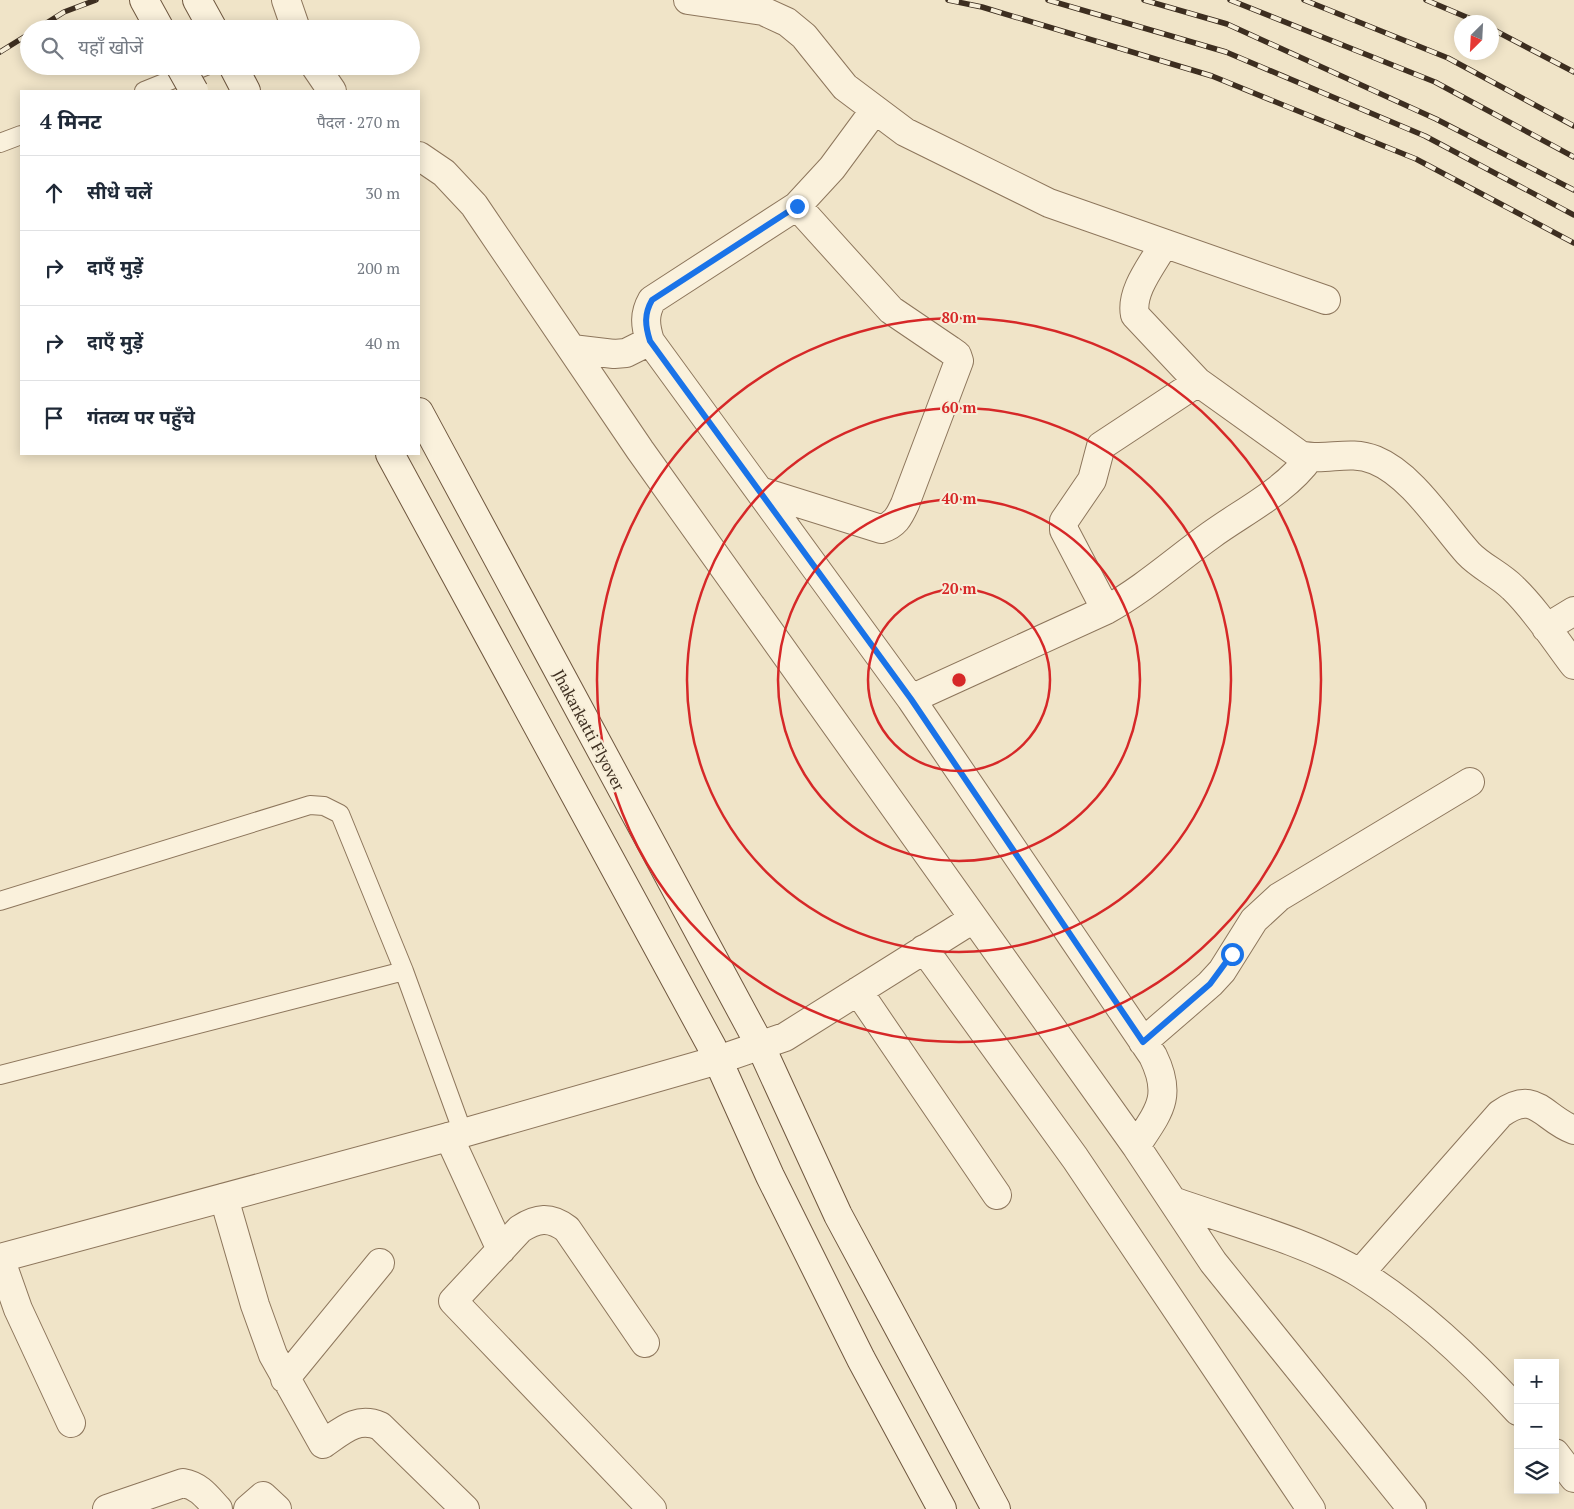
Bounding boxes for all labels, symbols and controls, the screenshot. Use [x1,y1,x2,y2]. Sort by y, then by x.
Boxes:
north arrow [1454,15,1499,60]
search box [20,20,420,75]
icon: search [38,34,66,62]
text: यहाँ खोजें [78,34,143,59]
text: 4 मिनट [40,107,102,135]
text: पैदल · 270 m [317,111,400,133]
icon: ahead [40,179,68,207]
text: सीधे चलें [87,179,152,204]
text: 30 m [365,182,400,204]
route end [786,195,809,218]
icon: right [40,254,68,282]
text: दाएँ मुड़ें [87,254,143,279]
text: 200 m [357,257,400,279]
text: 80 m [942,307,977,327]
icon: right [40,329,68,357]
text: दाएँ मुड़ें [87,329,143,354]
text: 40 m [365,332,400,354]
text: 60 m [942,397,977,417]
icon: arrive [40,404,68,432]
text: गंतव्य पर पहुँचे [87,404,195,429]
text: 40 m [942,488,977,508]
text: 20 m [942,578,977,598]
street label: Jhakarkatti Flyover [548,666,631,795]
centre of rings [950,671,968,689]
route start [1221,943,1244,966]
map controls [1514,1359,1559,1494]
button: + [1514,1359,1559,1404]
button: − [1514,1404,1559,1449]
button: layers [1514,1449,1559,1494]

